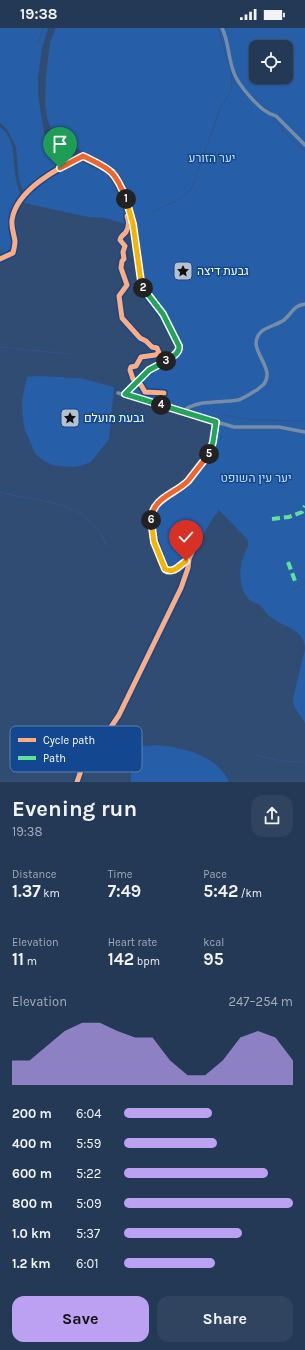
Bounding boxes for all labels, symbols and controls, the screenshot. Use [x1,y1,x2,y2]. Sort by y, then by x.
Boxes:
text: 19:38 [20,5,58,23]
map controls [249,40,293,84]
button: locate [249,40,293,84]
pin [43,127,77,168]
icon: arrive [49,133,71,155]
park label: יער הזורע [189,151,235,165]
pin: 1 [116,189,136,209]
text: 1 [124,192,128,205]
place icon: גבעת דיצה [172,260,194,282]
place label: גבעת דיצה [197,264,249,278]
pin: 2 [133,278,153,298]
text: 2 [140,281,146,294]
pin: 3 [156,351,176,371]
text: 3 [163,354,169,367]
pin: 4 [151,395,171,415]
text: 4 [158,398,164,411]
place icon: גבעת מועלם [59,407,81,429]
place label: גבעת מועלם [84,411,144,425]
pin: 5 [199,444,219,464]
text: 5 [206,447,212,460]
park label: יער עין השופט [220,471,292,485]
pin: 6 [141,510,161,530]
text: 6 [148,513,154,526]
pin [169,520,203,561]
icon: check [175,526,197,548]
legend [10,726,142,772]
text: Cycle path [43,734,95,747]
text: Path [43,752,66,765]
button: share [251,795,293,837]
text: Evening run [12,796,137,822]
text: 19:38 [12,824,43,839]
text: Distance [12,868,56,881]
text: Time [108,868,132,881]
text: Pace [203,868,227,881]
text: 1.37 [12,881,41,901]
text: 7:49 [108,881,141,901]
text: 5:42 [203,881,238,901]
text: km [41,887,60,900]
text: /km [238,887,262,900]
text: Elevation [12,936,59,949]
text: Heart rate [108,936,157,949]
text: kcal [203,936,224,949]
text: 11 [12,949,24,969]
text: 142 [108,949,134,969]
text: 95 [203,949,224,969]
text: m [24,955,37,968]
text: bpm [134,955,160,968]
text: Elevation [12,994,67,1009]
text: 247–254 m [229,994,293,1009]
text: 200 m [12,1106,52,1121]
text: 6:04 [76,1106,101,1121]
text: 400 m [12,1136,52,1151]
text: 5:59 [76,1136,101,1151]
text: 600 m [12,1166,52,1181]
text: 5:22 [76,1166,101,1181]
text: 800 m [12,1196,52,1211]
text: 5:09 [76,1196,102,1211]
text: 1.0 km [12,1226,51,1241]
text: 5:37 [76,1226,100,1241]
text: 1.2 km [12,1256,51,1271]
text: 6:01 [76,1256,98,1271]
button: Save [12,1296,149,1342]
button: Share [157,1296,293,1342]

